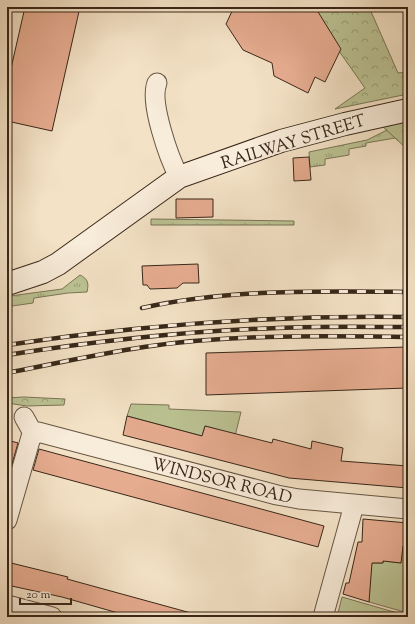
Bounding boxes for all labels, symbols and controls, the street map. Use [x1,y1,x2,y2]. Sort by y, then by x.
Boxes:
street label: RAILWAY STREET [218,109,369,176]
street label: WINDSOR ROAD [148,453,295,511]
scale bar [20,580,71,606]
text: 20 m [26,586,51,604]

